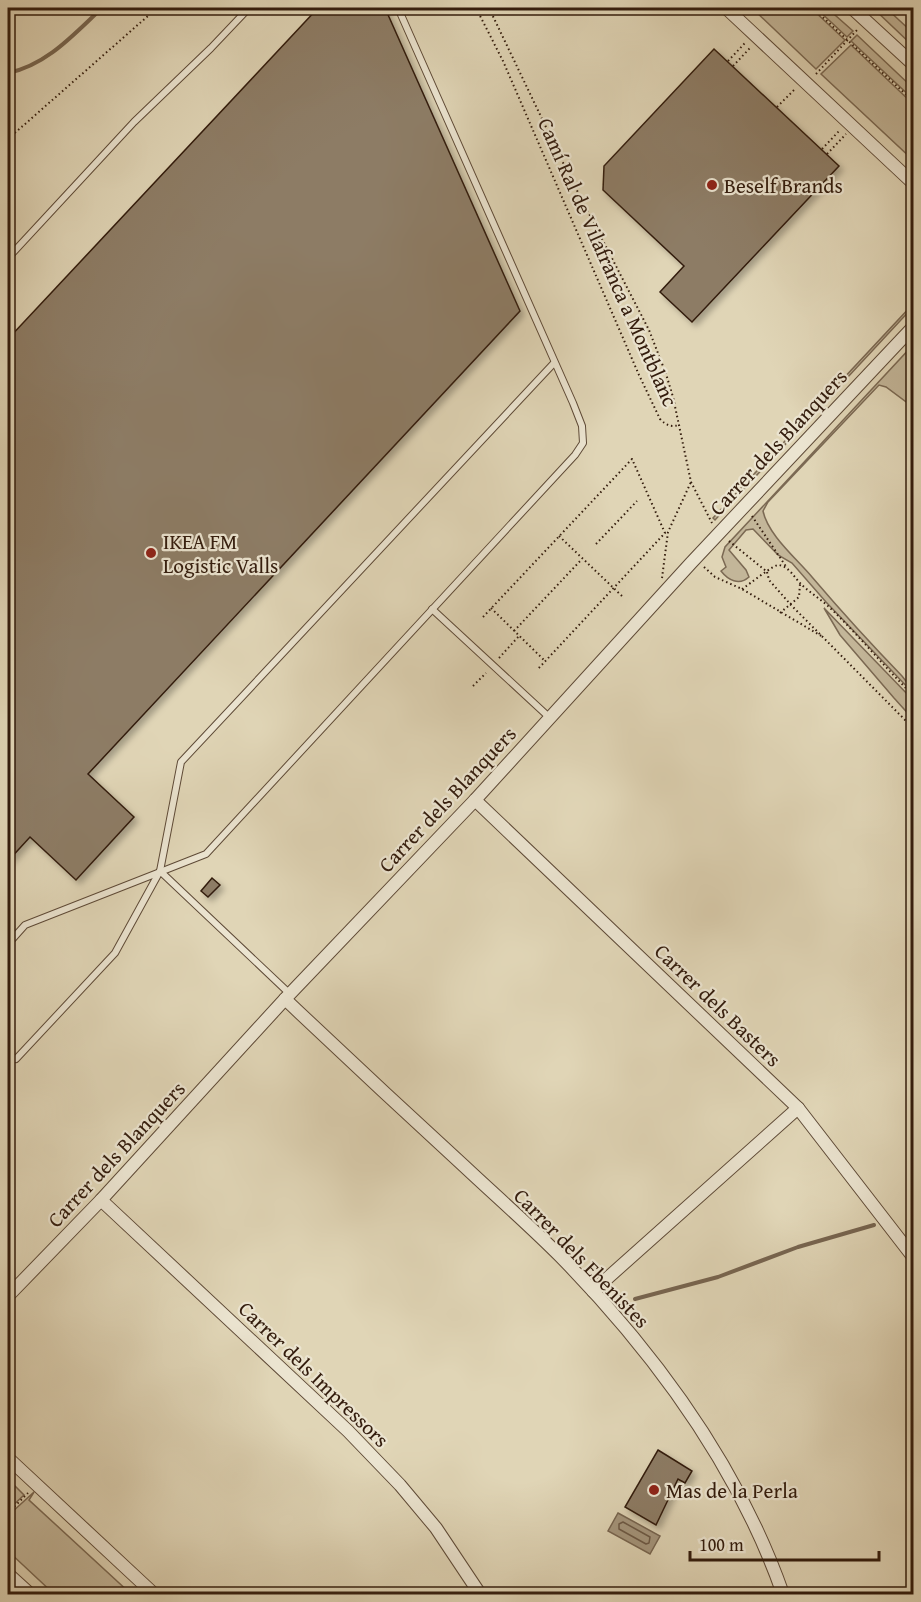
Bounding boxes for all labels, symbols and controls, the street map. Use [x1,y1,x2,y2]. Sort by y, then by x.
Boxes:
street label: Camí Ral de Vilafranca a Montblanc [530,113,686,411]
place label: Beself Brands [724,170,843,201]
marker: Beself Brands [705,178,719,192]
street label: Carrer dels Blanquers [702,362,854,522]
place label: IKEA FM Logistic Valls [163,526,278,581]
marker: IKEA FM Logistic Valls [144,546,158,560]
street label: Carrer dels Blanquers [371,719,523,879]
street label: Carrer dels Basters [648,936,788,1074]
street label: Carrer dels Blanquers [40,1074,192,1234]
street label: Carrer dels Ebenistes [507,1181,657,1335]
street label: Carrer dels Impressors [232,1294,396,1454]
place label: Mas de la Perla [666,1475,798,1506]
marker: Mas de la Perla [647,1483,661,1497]
scale bar [690,1524,879,1562]
text: 100 m [699,1531,744,1558]

